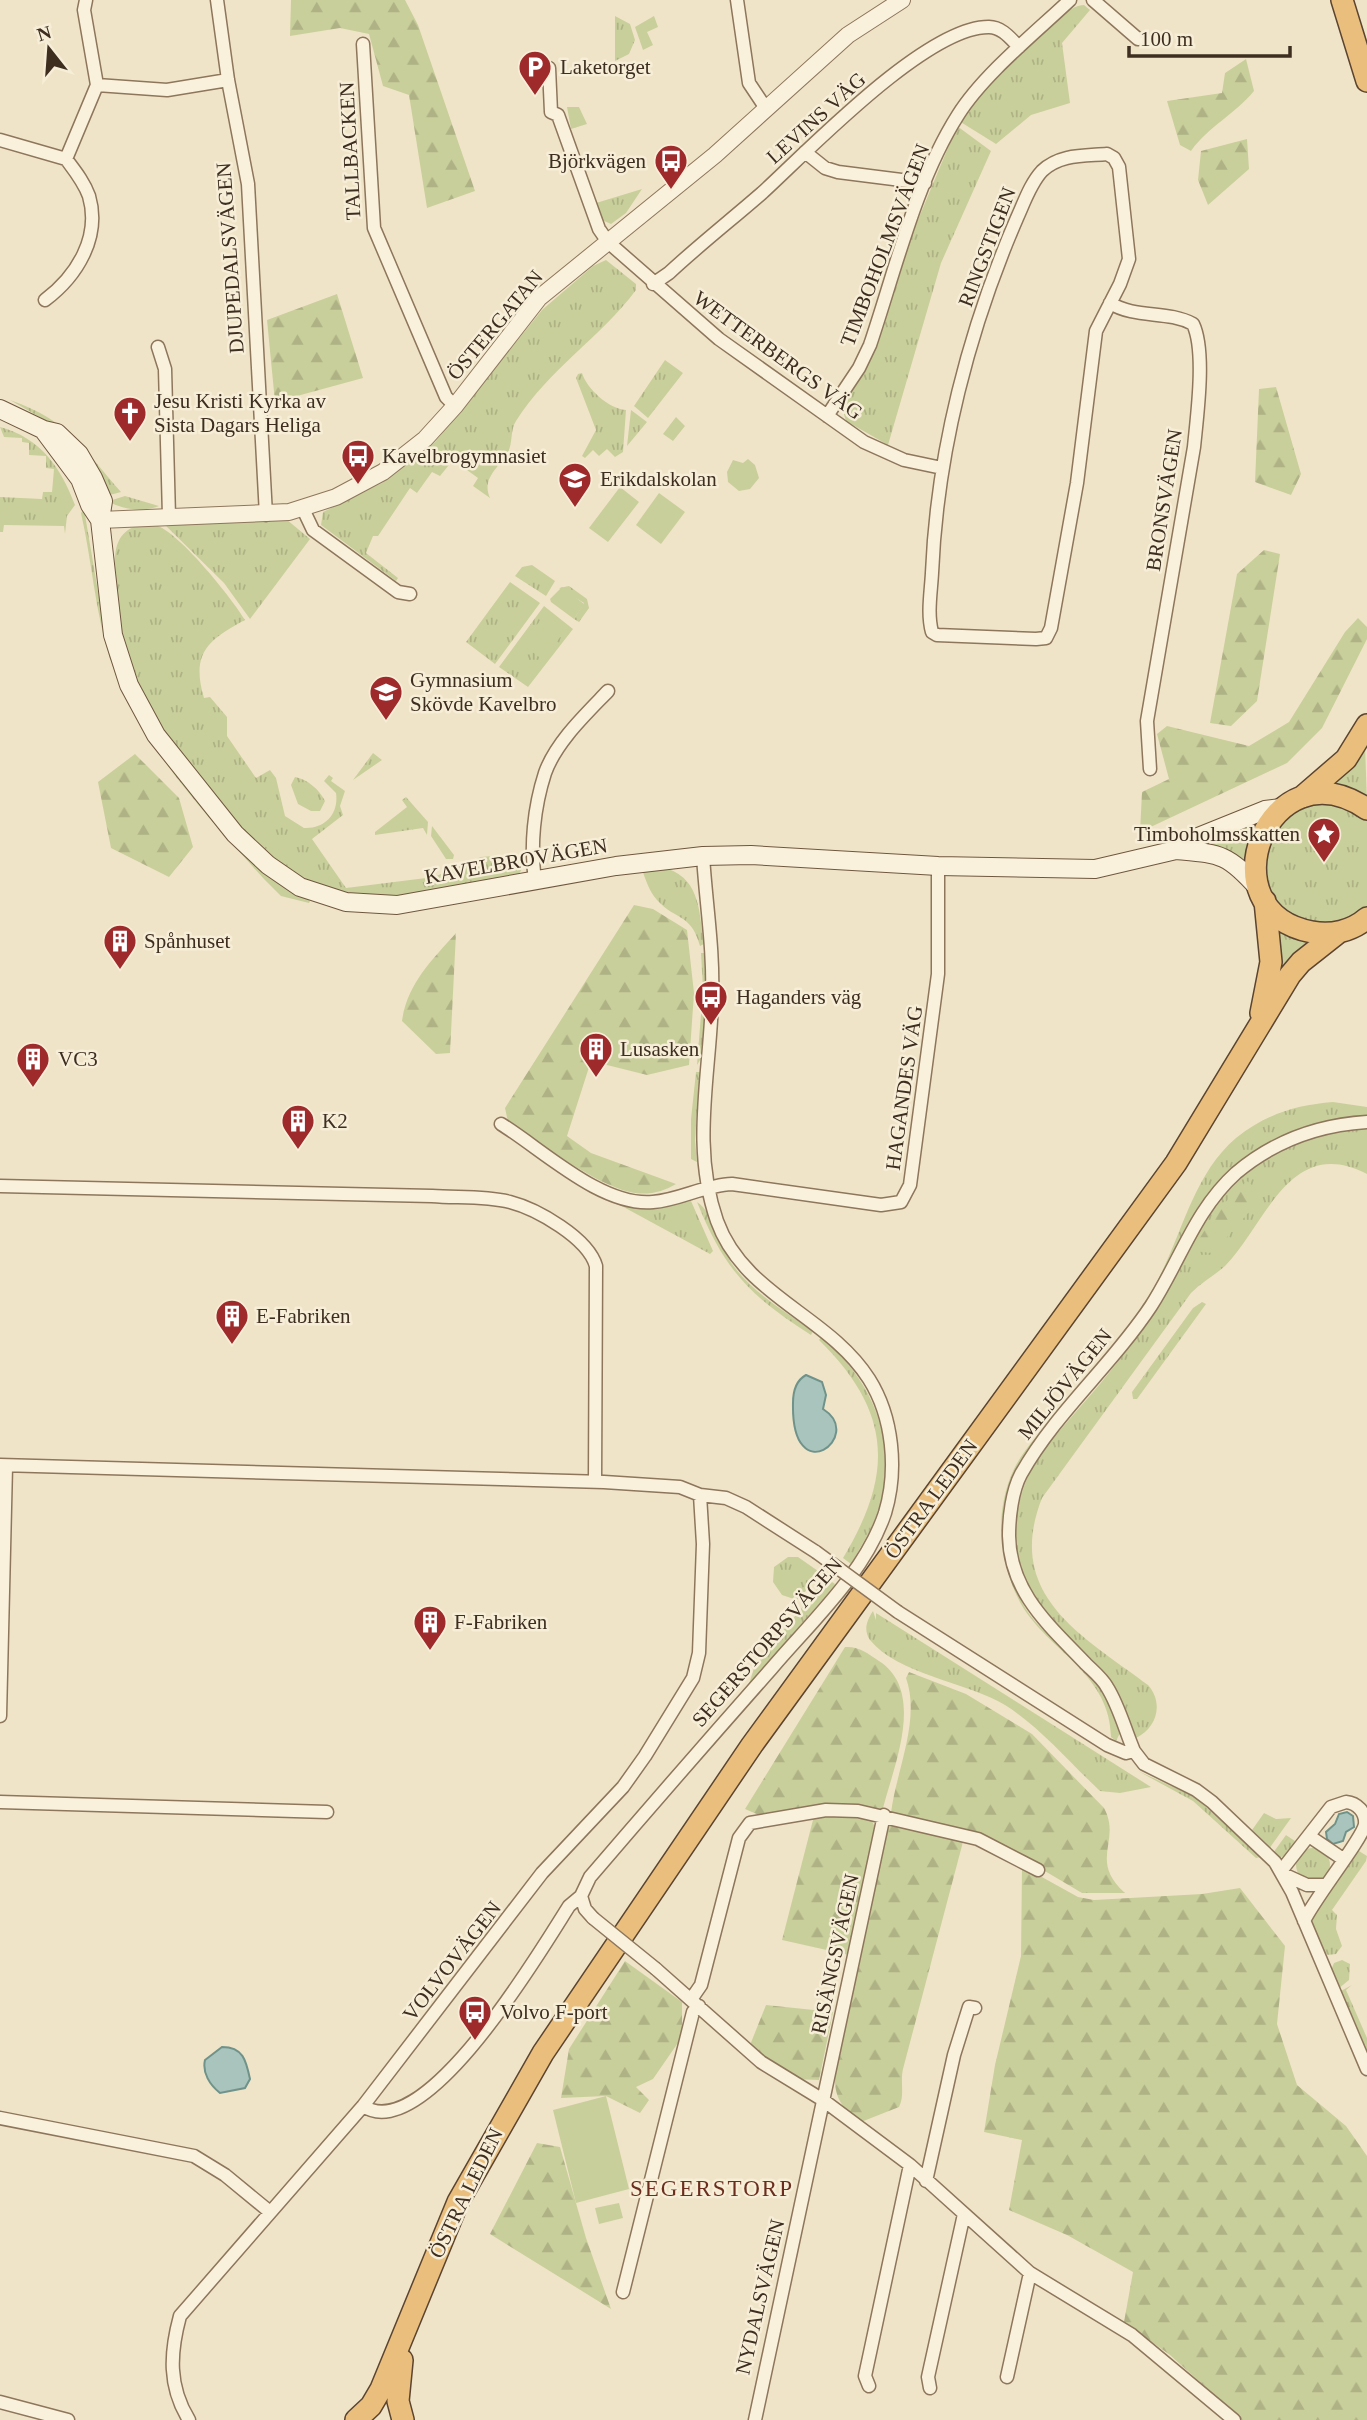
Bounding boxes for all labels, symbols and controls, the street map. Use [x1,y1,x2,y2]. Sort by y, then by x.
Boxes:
north arrow [14,14,84,84]
scale bar [1129,14,1290,58]
text: N [35,21,54,45]
text: 100 m [1140,27,1193,51]
parking icon: Laketorget [516,48,554,97]
place label: Laketorget [560,55,651,79]
street label: LEVINS VÄG [762,67,870,169]
street label: TALLBACKEN [334,81,366,221]
street label: TIMBOHOLMSVÄGEN [835,140,935,350]
bus stop icon: Björkvägen [652,142,690,191]
place label: Björkvägen [548,149,646,173]
street label: DJUPEDALSVÄGEN [211,162,249,354]
street label: RINGSTIGEN [953,184,1021,310]
street label: ÖSTERGATAN [442,265,548,385]
street label: WETTERBERGS VÄG [689,286,867,424]
place label: Jesu Kristi Kyrka av Sista Dagars Heliga [154,389,327,437]
church icon: Jesu Kristi Kyrka av Sista Dagars Heliga [111,394,149,443]
street label: BRONSVÄGEN [1141,427,1187,573]
bus stop icon: Kavelbrogymnasiet [339,437,377,486]
place label: Kavelbrogymnasiet [382,444,547,468]
school or university icon: Erikdalskolan [556,460,594,509]
place label: Erikdalskolan [600,467,717,491]
place label: Gymnasium Skövde Kavelbro [410,668,556,716]
school or university icon: Gymnasium Skövde Kavelbro [367,673,405,722]
place icon: Timboholmsskatten [1305,815,1343,864]
place label: Timboholmsskatten [1134,822,1300,846]
street label: KAVELBROVÄGEN [423,833,609,889]
building icon: Spånhuset [101,922,139,971]
place label: Spånhuset [144,929,230,953]
bus stop icon: Haganders väg [692,978,730,1027]
place label: Haganders väg [736,985,862,1009]
street label: HAGANDES VÄG [881,1004,927,1172]
building icon: Lusasken [577,1030,615,1079]
place label: Lusasken [620,1037,700,1061]
building icon: VC3 [14,1040,52,1089]
place label: VC3 [58,1047,98,1071]
building icon: K2 [279,1102,317,1151]
place label: K2 [322,1109,348,1133]
building icon: E-Fabriken [213,1297,251,1346]
place label: E-Fabriken [256,1304,351,1328]
street label: MILJÖVÄGEN [1013,1324,1117,1444]
street label: ÖSTRA LEDEN [880,1435,982,1563]
street label: SEGERSTORPSVÄGEN [687,1552,847,1732]
building icon: F-Fabriken [411,1603,449,1652]
place label: F-Fabriken [454,1610,548,1634]
street label: RISÄNGSVÄGEN [806,1872,864,2036]
street label: VOLVOVÄGEN [398,1896,506,2026]
bus stop icon: Volvo F-port [456,1993,494,2042]
place label: Volvo F-port [500,2000,608,2024]
street label: ÖSTRA LEDEN [424,2124,508,2262]
district label: SEGERSTORP [630,2176,794,2201]
street label: NYDALSVÄGEN [730,2217,790,2377]

